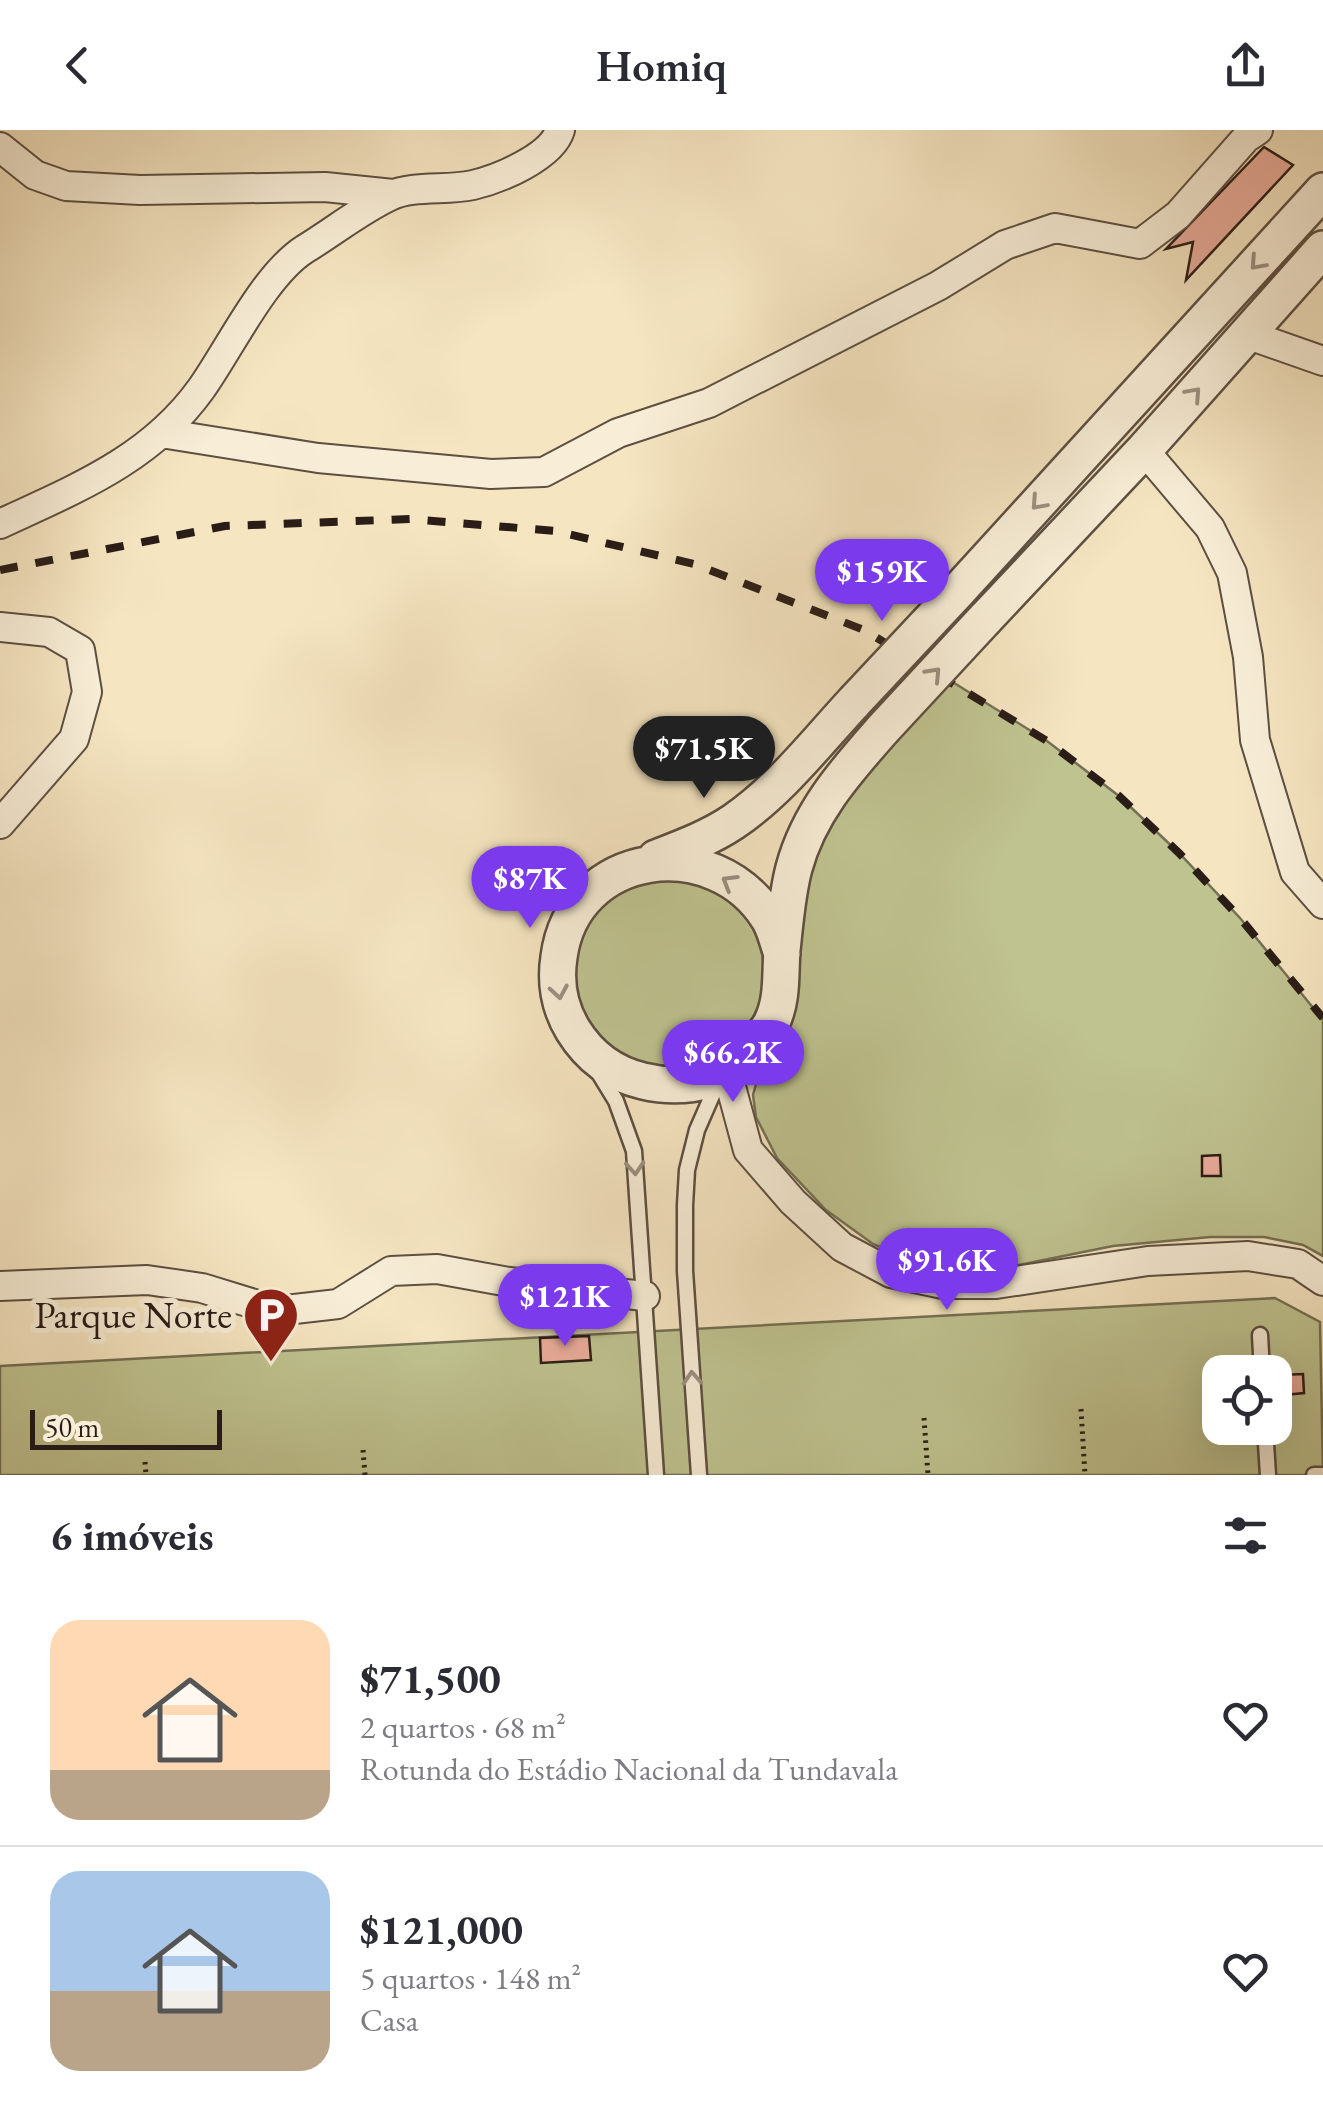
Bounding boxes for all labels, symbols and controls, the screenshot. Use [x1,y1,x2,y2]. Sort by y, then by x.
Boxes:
text: Homiq [596,36,727,94]
icon: back [50,38,105,93]
icon: share [1218,38,1273,93]
one-way arrow [1251,251,1269,270]
one-way arrow [1182,387,1200,406]
one-way arrow [1032,491,1050,510]
pin: $159K [812,539,952,624]
text: $159K [837,550,927,592]
one-way arrow [922,667,940,686]
pin: $71.5K [623,716,785,801]
text: $71.5K [655,727,753,769]
pin: $87K [471,846,589,931]
text: $87K [493,857,567,899]
one-way arrow [722,874,740,894]
one-way arrow [548,983,569,1000]
pin: $66.2K [652,1020,814,1105]
text: $66.2K [684,1031,782,1073]
one-way arrow [624,1161,645,1177]
pin: $91.6K [866,1228,1028,1313]
text: $91.6K [898,1239,996,1281]
pin: $121K [495,1264,635,1349]
text: $121K [520,1275,610,1317]
parking icon: Parque Norte [241,1285,301,1364]
place label: Parque Norte [34,1290,232,1339]
map controls [1202,1355,1292,1445]
button: locate [1202,1355,1292,1445]
one-way arrow [682,1369,703,1385]
scale bar [30,1405,222,1450]
text: 50 m [45,1409,99,1445]
text: 6 imóveis [50,1508,214,1563]
icon: filters [1218,1508,1273,1563]
text: $71,500 [360,1651,501,1706]
icon: home [130,1660,250,1780]
icon: heart [1218,1693,1273,1748]
text: 2 quartos · 68 m² [360,1706,566,1748]
text: Rotunda do Estádio Nacional da Tundavala [360,1748,898,1790]
text: $121,000 [360,1902,523,1957]
icon: home [130,1911,250,2031]
icon: heart [1218,1944,1273,1999]
text: 5 quartos · 148 m² [360,1957,581,1999]
text: Casa [360,1999,419,2041]

